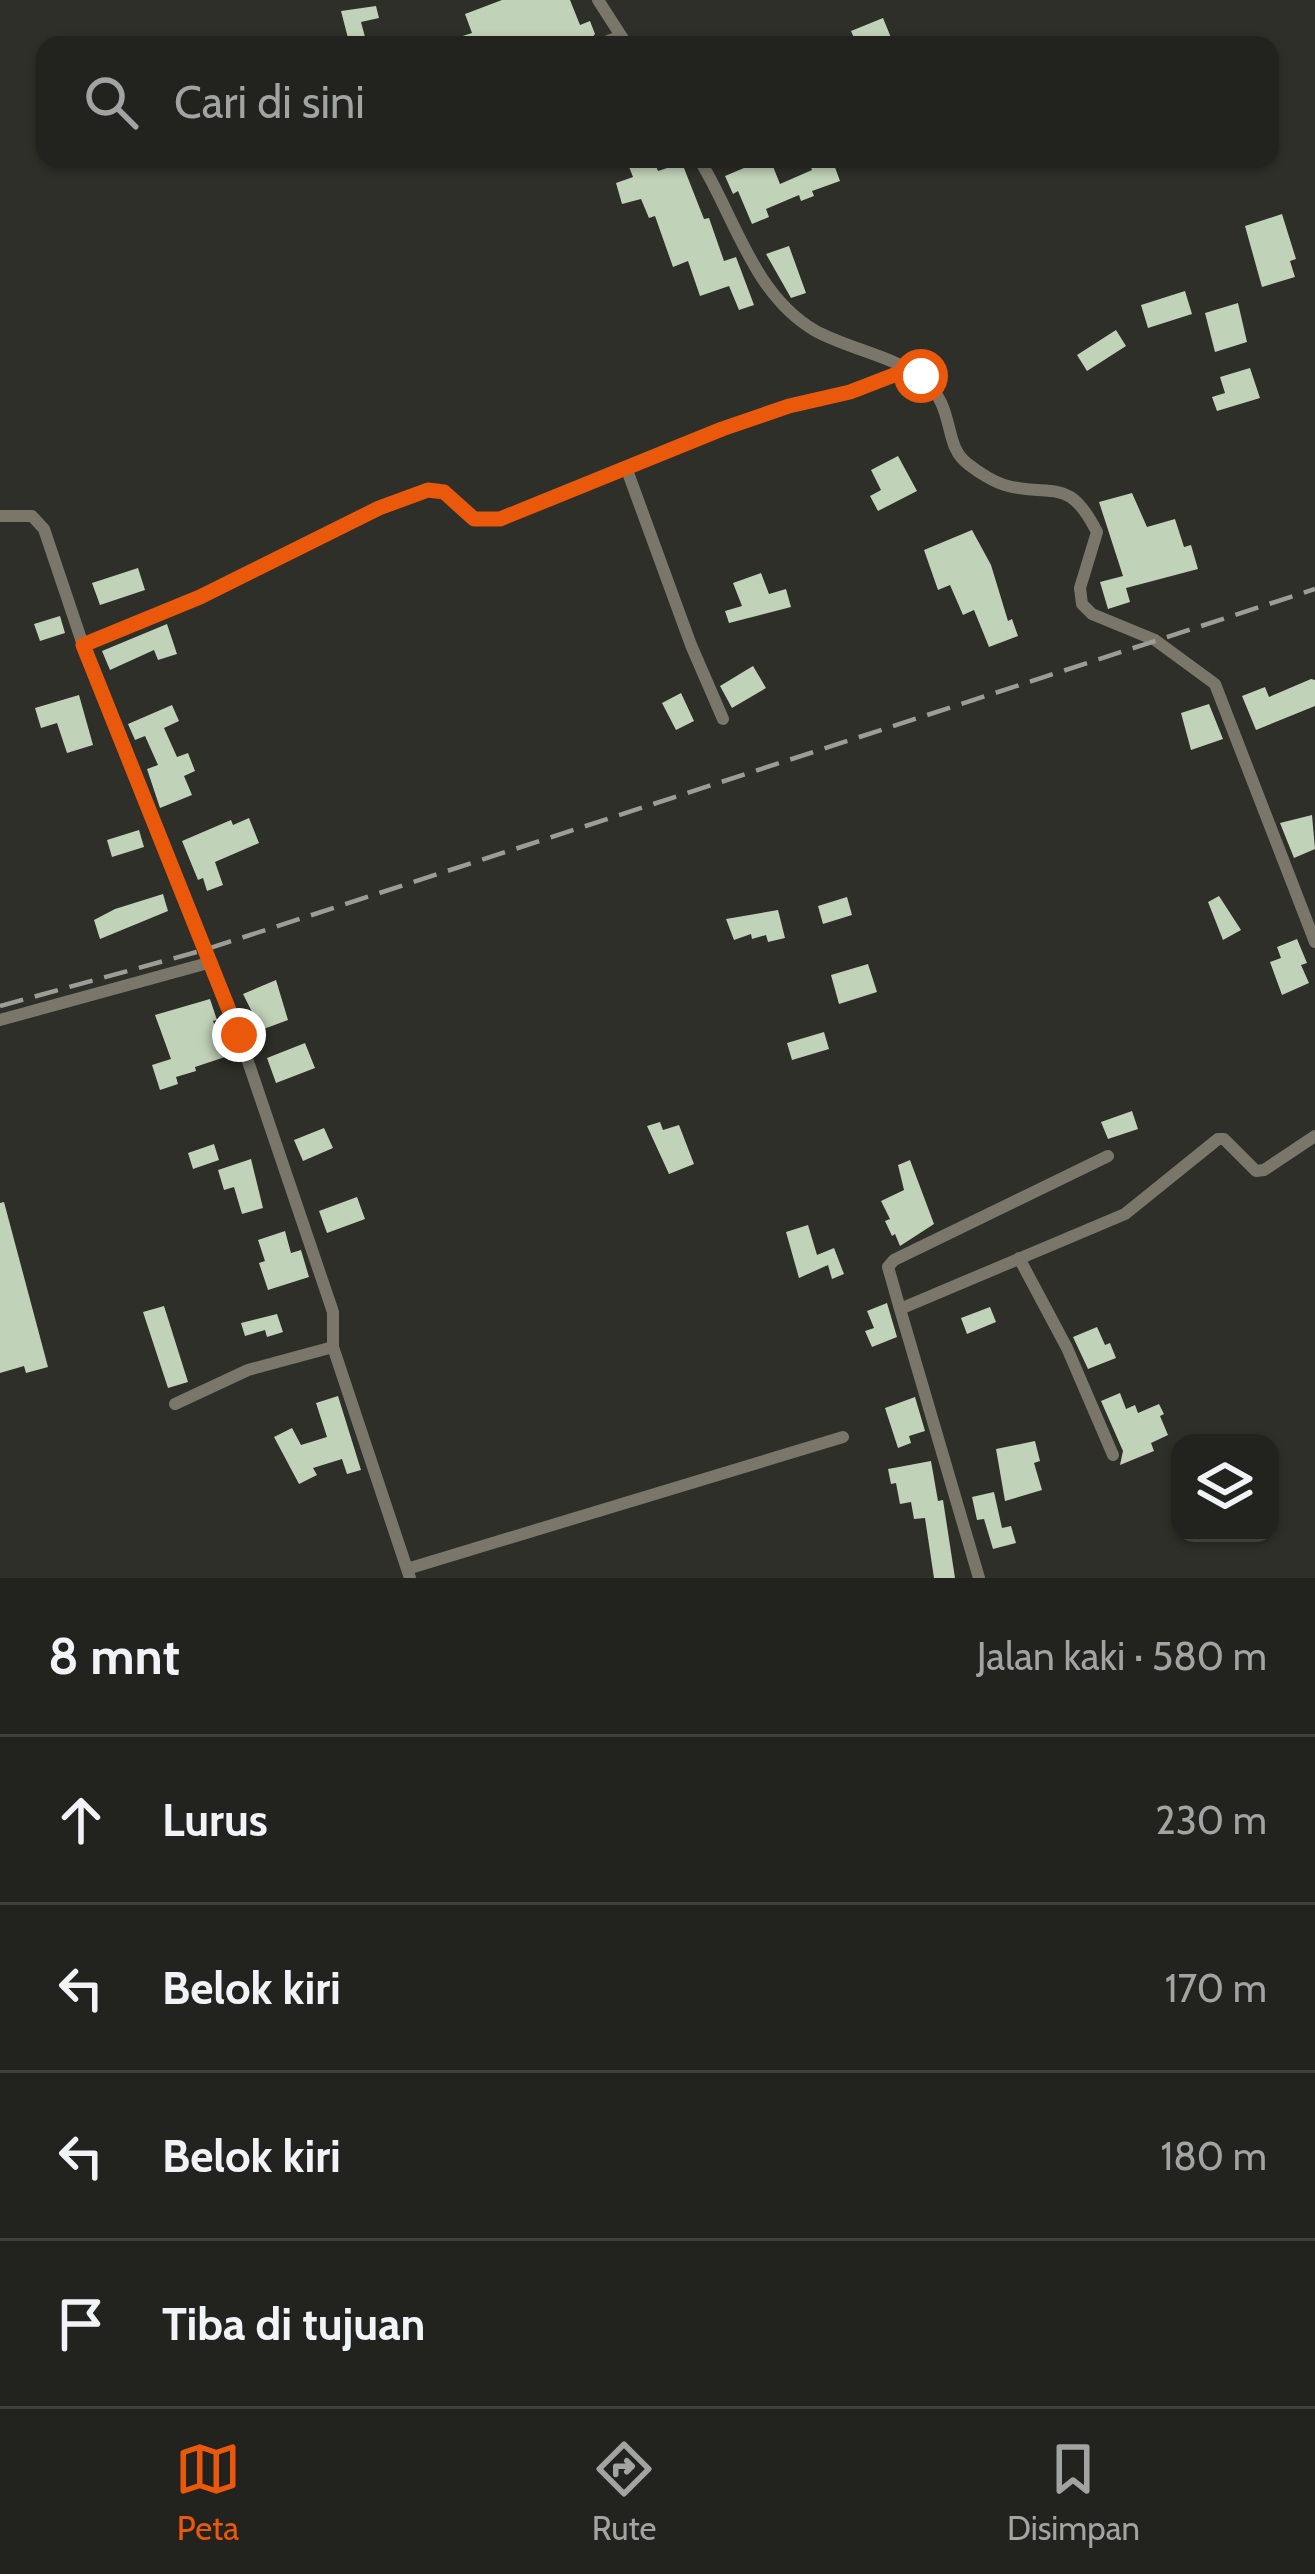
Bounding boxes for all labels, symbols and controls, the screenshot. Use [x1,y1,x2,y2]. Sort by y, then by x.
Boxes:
search box [36,36,1279,168]
icon: search [78,69,144,135]
text: Cari di sini [174,75,365,129]
route start [894,349,948,403]
route end [212,1008,266,1062]
map controls [1171,1434,1279,1542]
button: layers [1171,1434,1279,1542]
text: 8 mnt [48,1625,180,1687]
text: Jalan kaki · 580 m [977,1632,1267,1680]
icon: ahead [48,1787,114,1853]
text: Lurus [162,1793,268,1847]
text: 230 m [1155,1796,1267,1844]
icon: left [48,1955,114,2021]
text: Belok kiri [162,1961,341,2015]
text: 170 m [1165,1964,1267,2012]
icon: left [48,2123,114,2189]
text: Belok kiri [162,2129,341,2183]
text: 180 m [1160,2132,1267,2180]
icon: arrive [48,2291,114,2357]
text: Tiba di tujuan [162,2297,425,2351]
tab: Peta [175,2436,241,2548]
tab: Rute [591,2436,657,2548]
tab: Disimpan [1007,2436,1140,2548]

